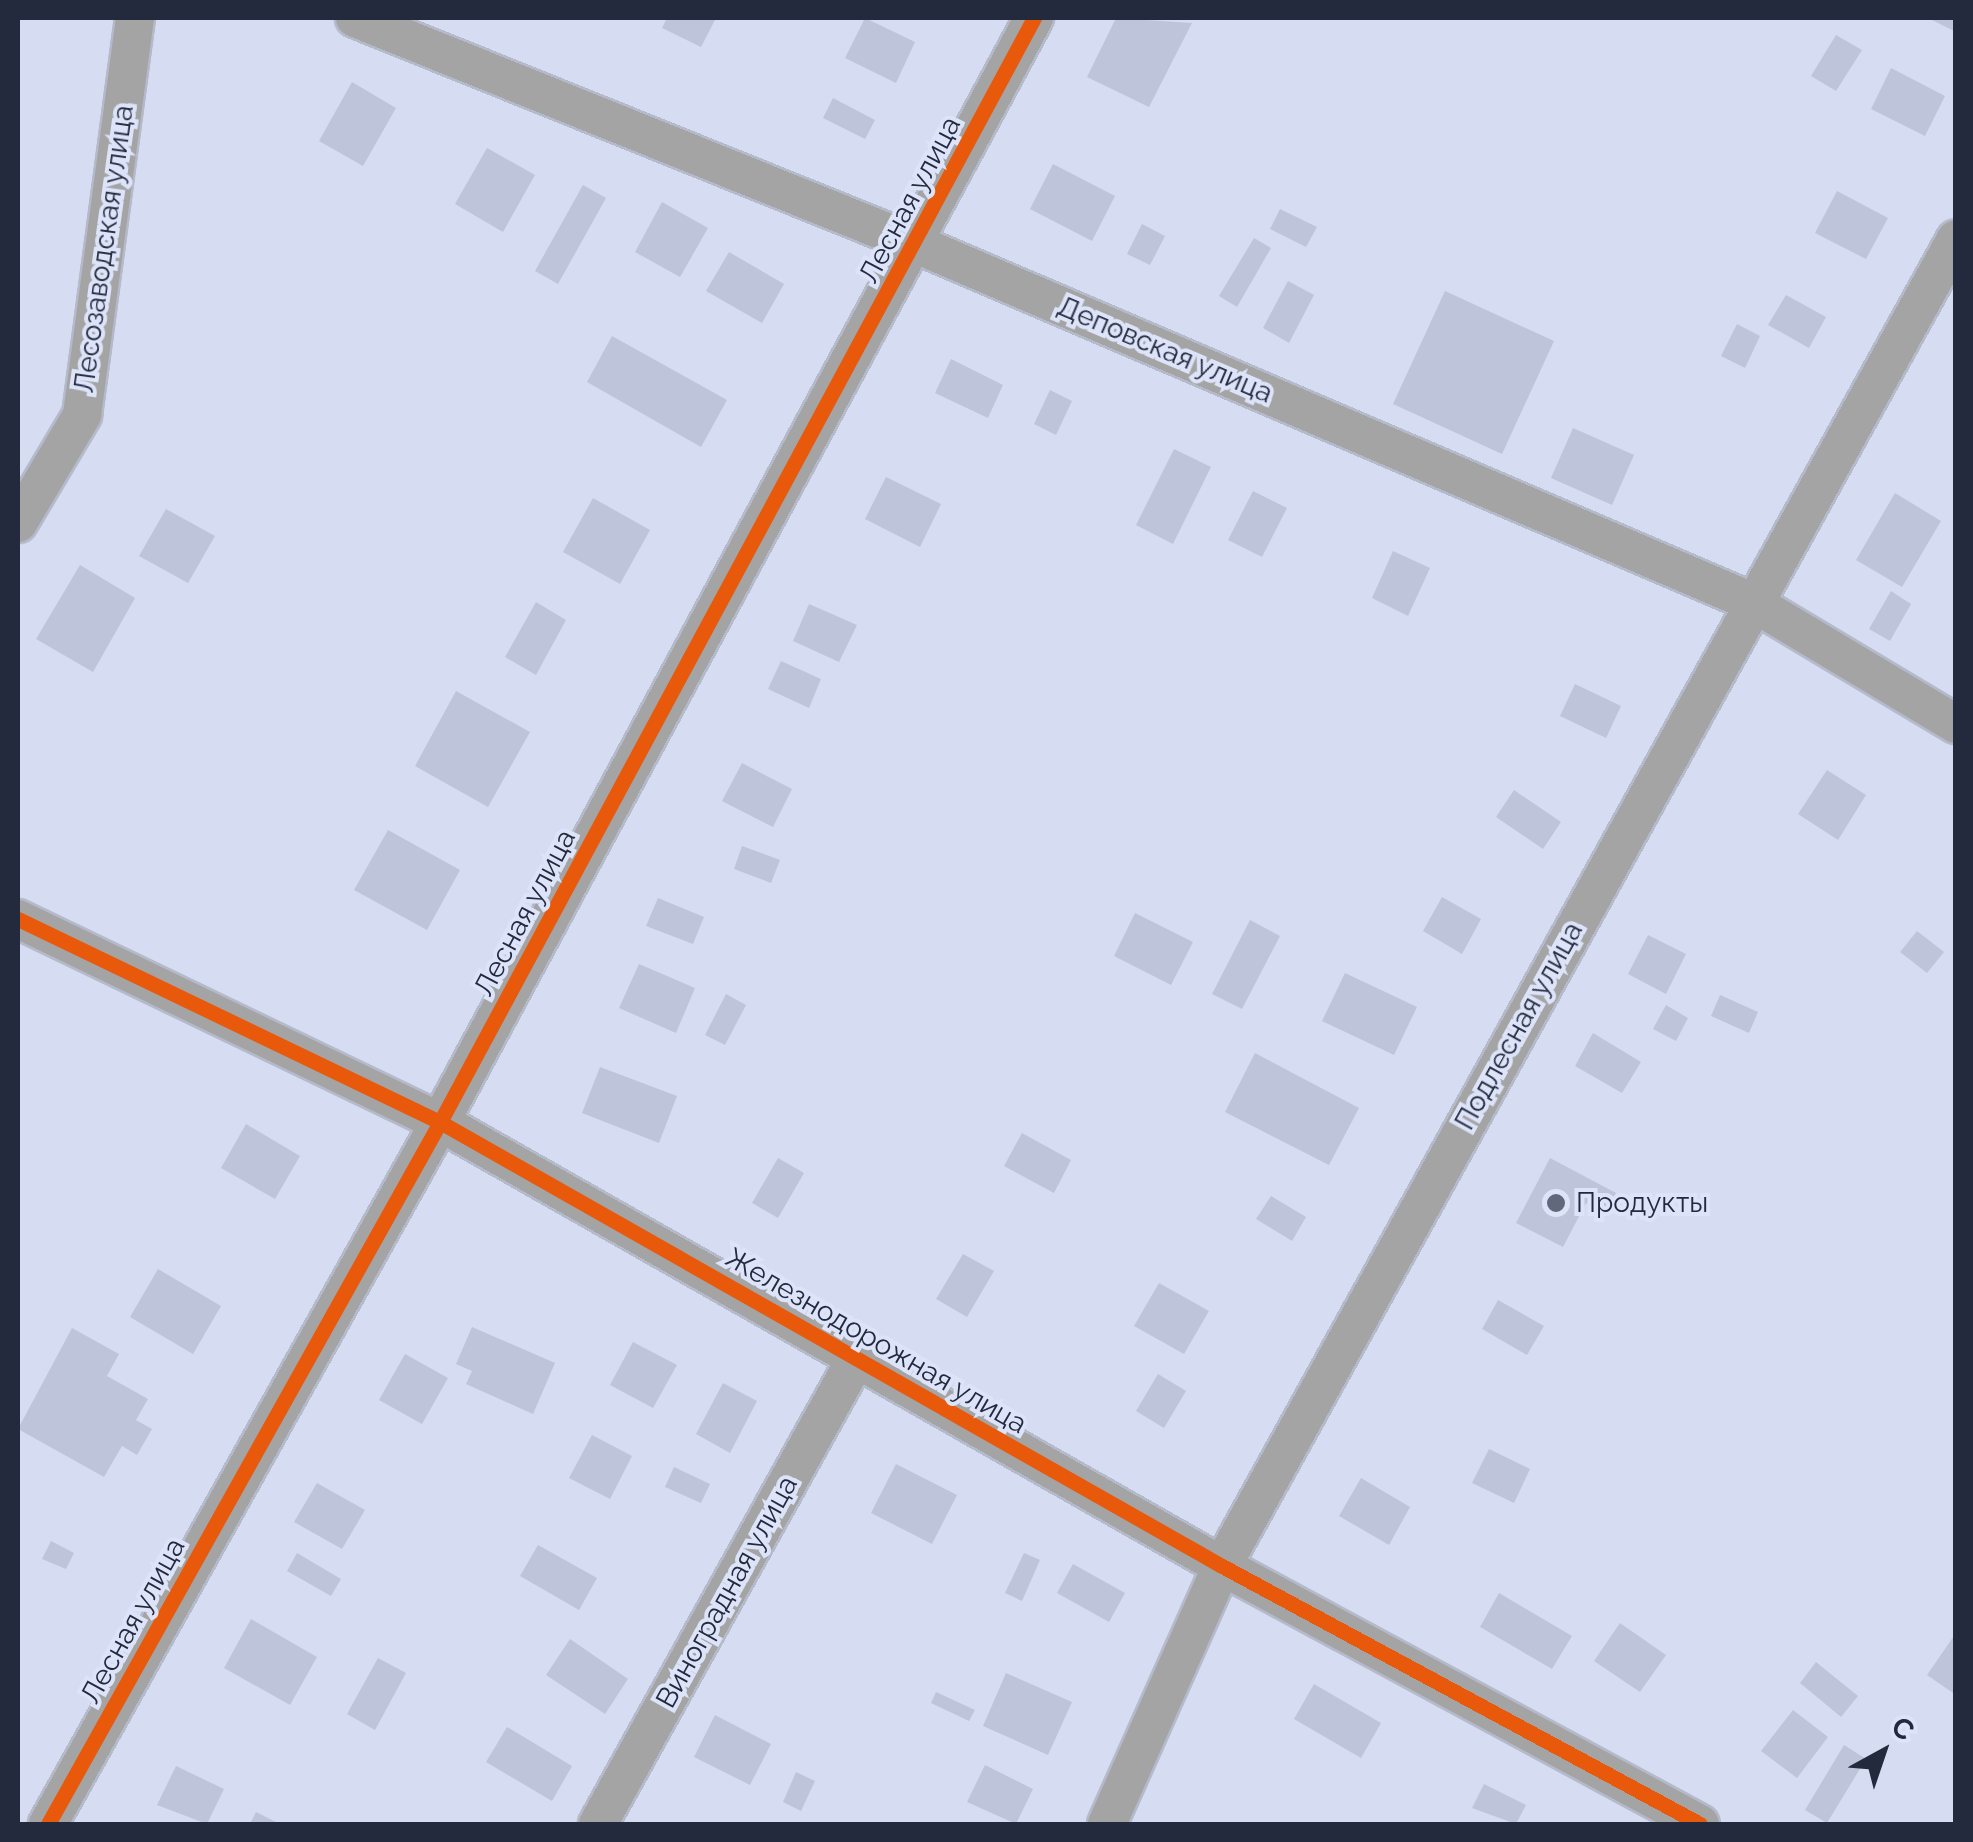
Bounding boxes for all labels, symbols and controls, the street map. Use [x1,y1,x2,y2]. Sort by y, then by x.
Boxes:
street label: Лесозаводская улица [67,103,141,395]
street label: Лесная улица [852,111,968,289]
street label: Деповская улица [1052,289,1278,411]
street label: Лесная улица [467,824,583,1002]
street label: Подлесная улица [1448,916,1590,1136]
place label: Продукты [1576,1186,1708,1220]
marker: Продукты [1545,1192,1567,1214]
street label: Железнодорожная улица [719,1241,1033,1441]
street label: Виноградная улица [649,1470,805,1714]
street label: Лесная улица [74,1532,192,1710]
north arrow [1833,1702,1933,1802]
text: С [1885,1710,1921,1747]

